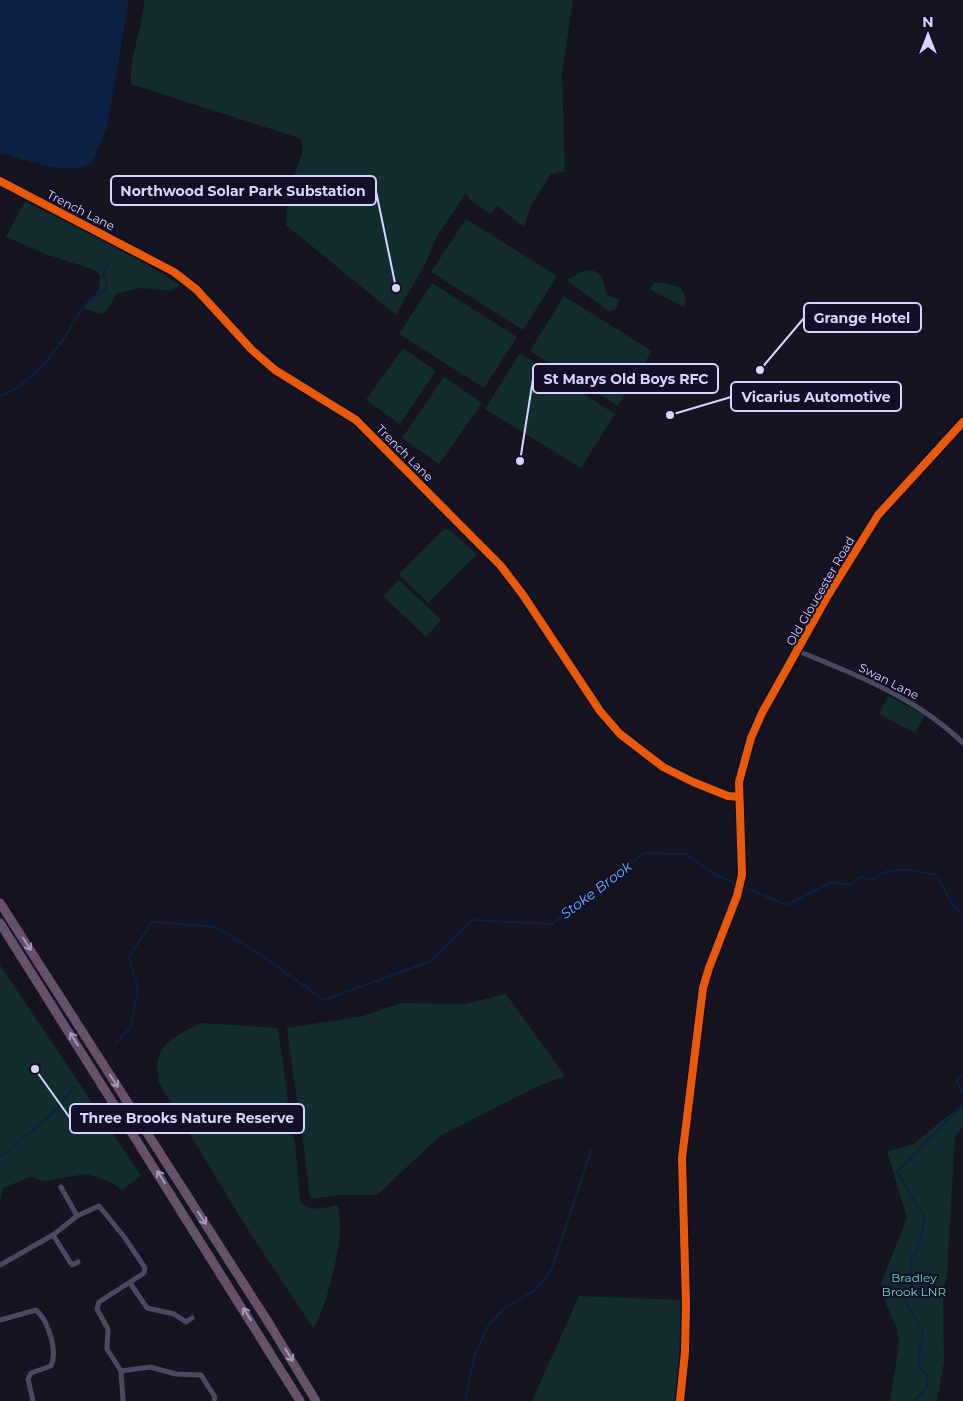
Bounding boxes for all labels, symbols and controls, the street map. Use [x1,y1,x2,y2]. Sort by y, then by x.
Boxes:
north arrow [903,10,953,60]
text: N [922,13,934,31]
callout: Northwood Solar Park Substation [111,176,376,205]
text: Northwood Solar Park Substation [120,182,366,200]
street label: Trench Lane [45,186,117,234]
callout: Grange Hotel [804,303,921,332]
text: Grange Hotel [814,309,910,327]
callout: St Marys Old Boys RFC [533,364,718,393]
text: St Marys Old Boys RFC [544,370,708,388]
callout: Vicarius Automotive [731,382,901,411]
text: Vicarius Automotive [740,388,891,406]
street label: Trench Lane [373,421,437,485]
street label: Old Gloucester Road [783,534,857,648]
street label: Swan Lane [856,659,922,703]
water label: Stoke Brook [557,857,636,923]
one-way arrow [21,937,32,951]
one-way arrow [69,1033,79,1047]
one-way arrow [109,1073,119,1087]
callout: Three Brooks Nature Reserve [70,1104,304,1133]
text: Three Brooks Nature Reserve [80,1109,294,1127]
one-way arrow [155,1170,166,1184]
one-way arrow [197,1210,207,1224]
park label: Bradley Brook LNR [882,1270,947,1299]
one-way arrow [242,1308,252,1322]
one-way arrow [284,1347,294,1361]

